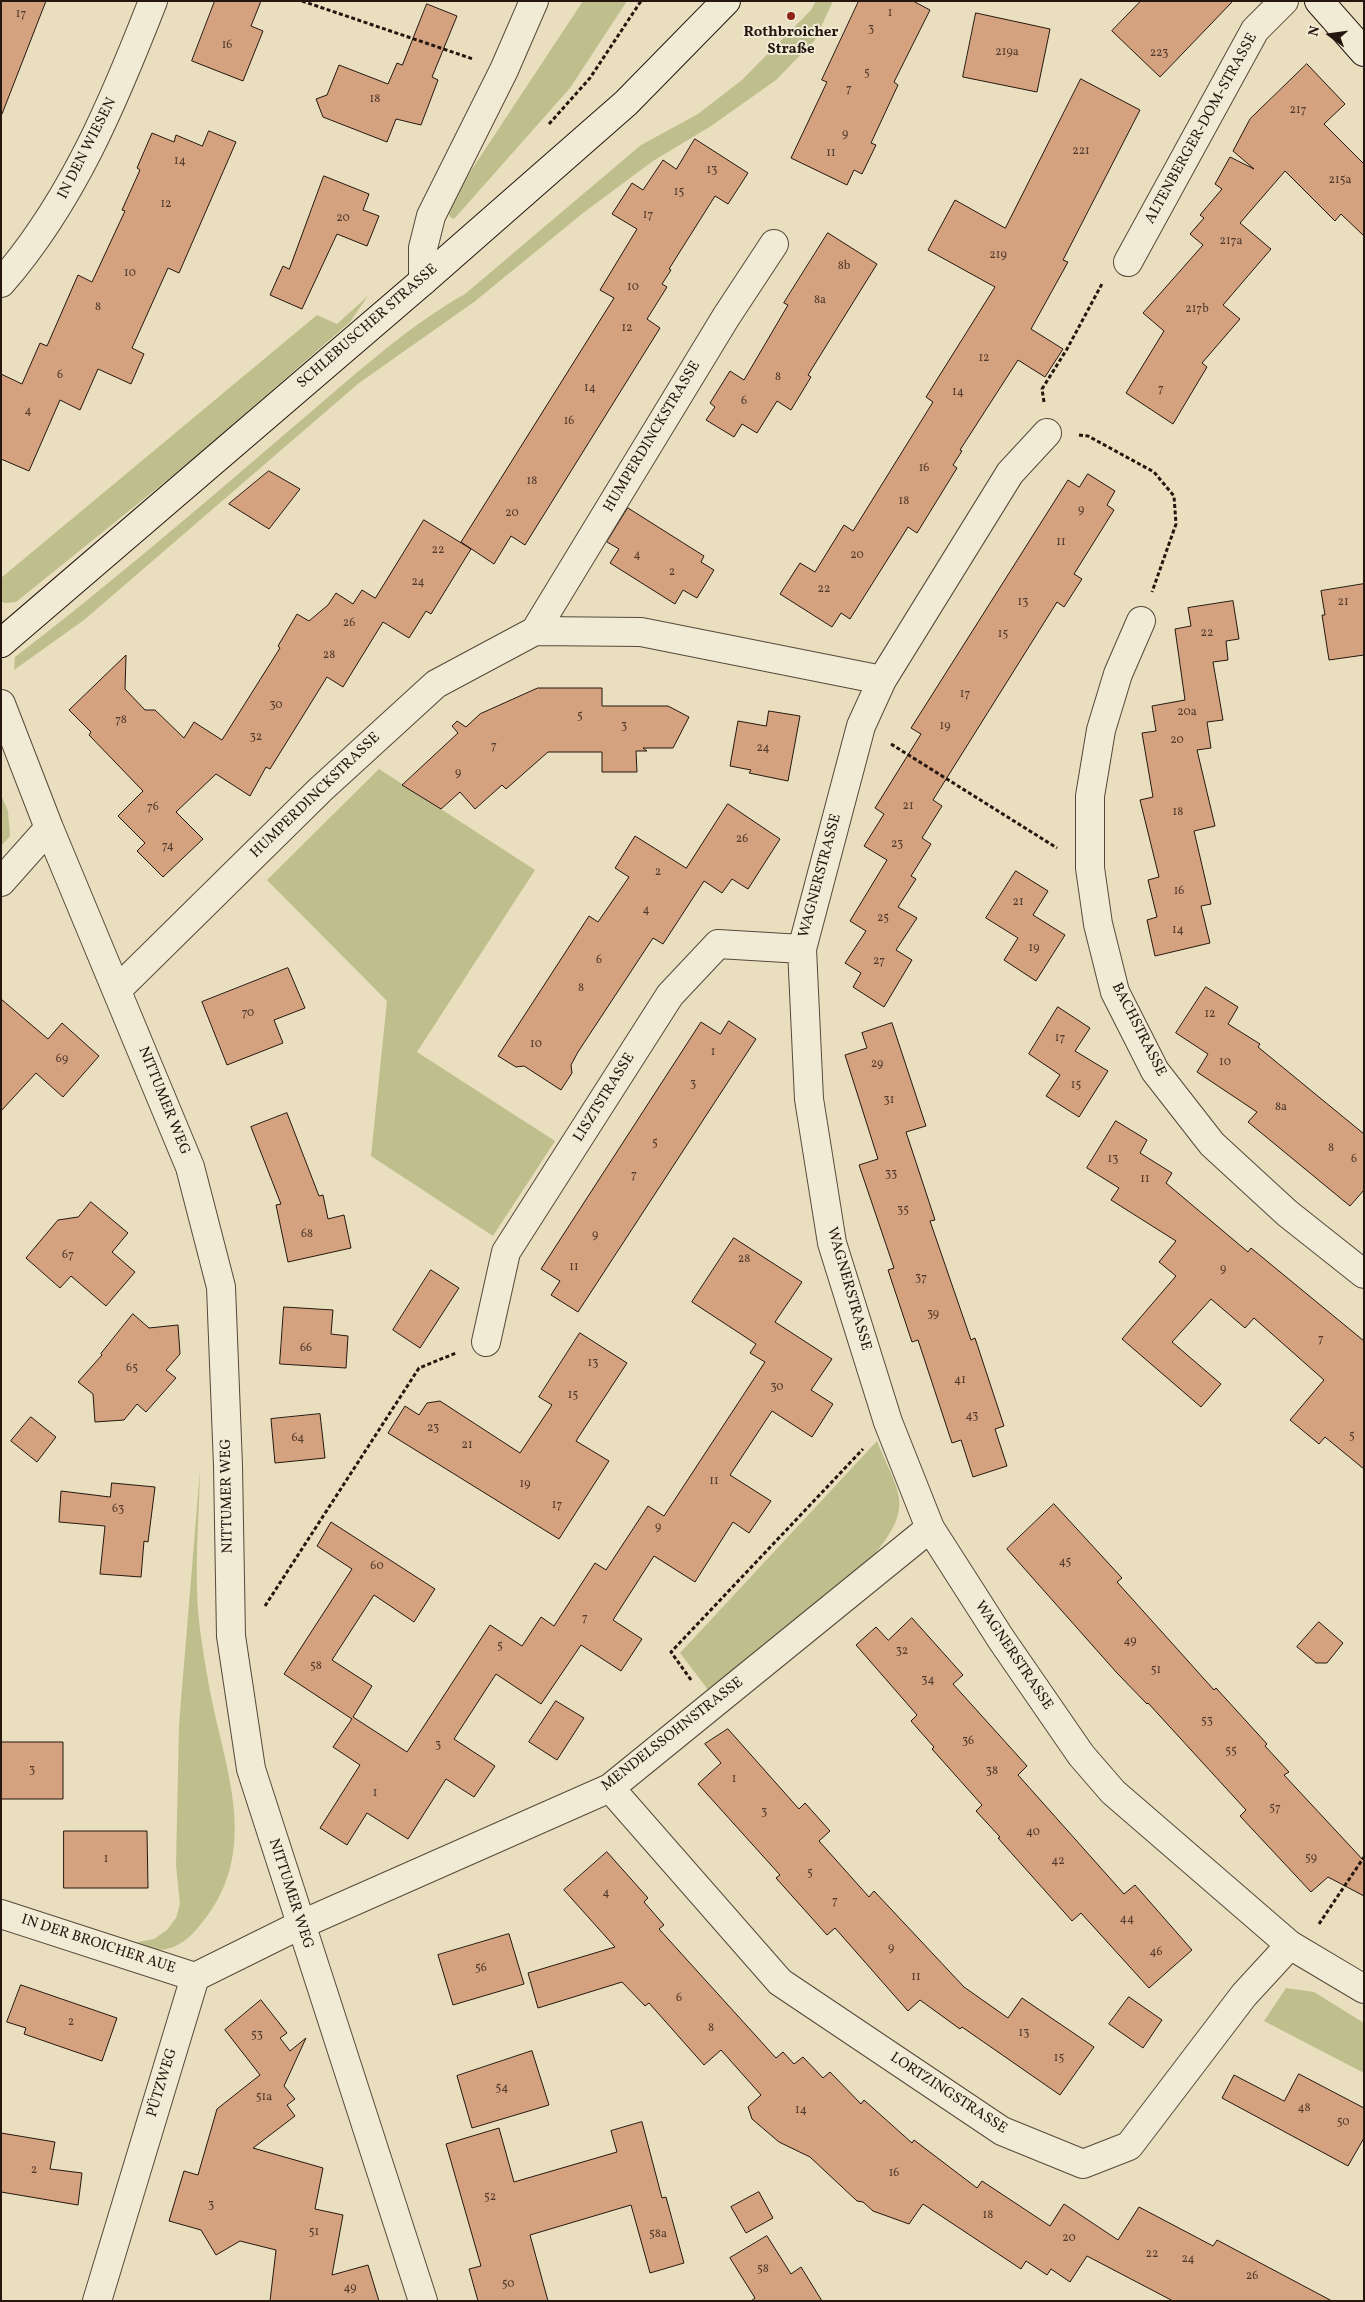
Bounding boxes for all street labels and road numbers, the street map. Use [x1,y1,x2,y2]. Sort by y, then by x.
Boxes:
street label: ALTENBERGER-DOM-STRASSE [1142,30,1262,228]
street label: IN DEN WIESEN [55,95,121,203]
street label: SCHLEBUSCHER STRASSE [294,261,442,393]
street label: HUMPERDINCKSTRASSE [601,358,705,516]
street label: HUMPERDINCKSTRASSE [247,729,385,863]
street label: WAGNERSTRASSE [796,812,846,940]
street label: BACHSTRASSE [1107,980,1169,1080]
street label: NITTUMER WEG [133,1044,193,1158]
street label: LISZTSTRASSE [570,1050,640,1146]
street label: WAGNERSTRASSE [822,1225,874,1353]
street label: NITTUMER WEG [218,1438,238,1554]
street label: WAGNERSTRASSE [970,1598,1056,1714]
street label: MENDELSSOHNSTRASSE [599,1674,747,1796]
street label: NITTUMER WEG [264,1837,316,1951]
street label: IN DER BROICHER AUE [19,1912,177,1978]
street label: PÜTZWEG [144,2046,182,2120]
street label: LORTZINGSTRASSE [886,2049,1010,2139]

